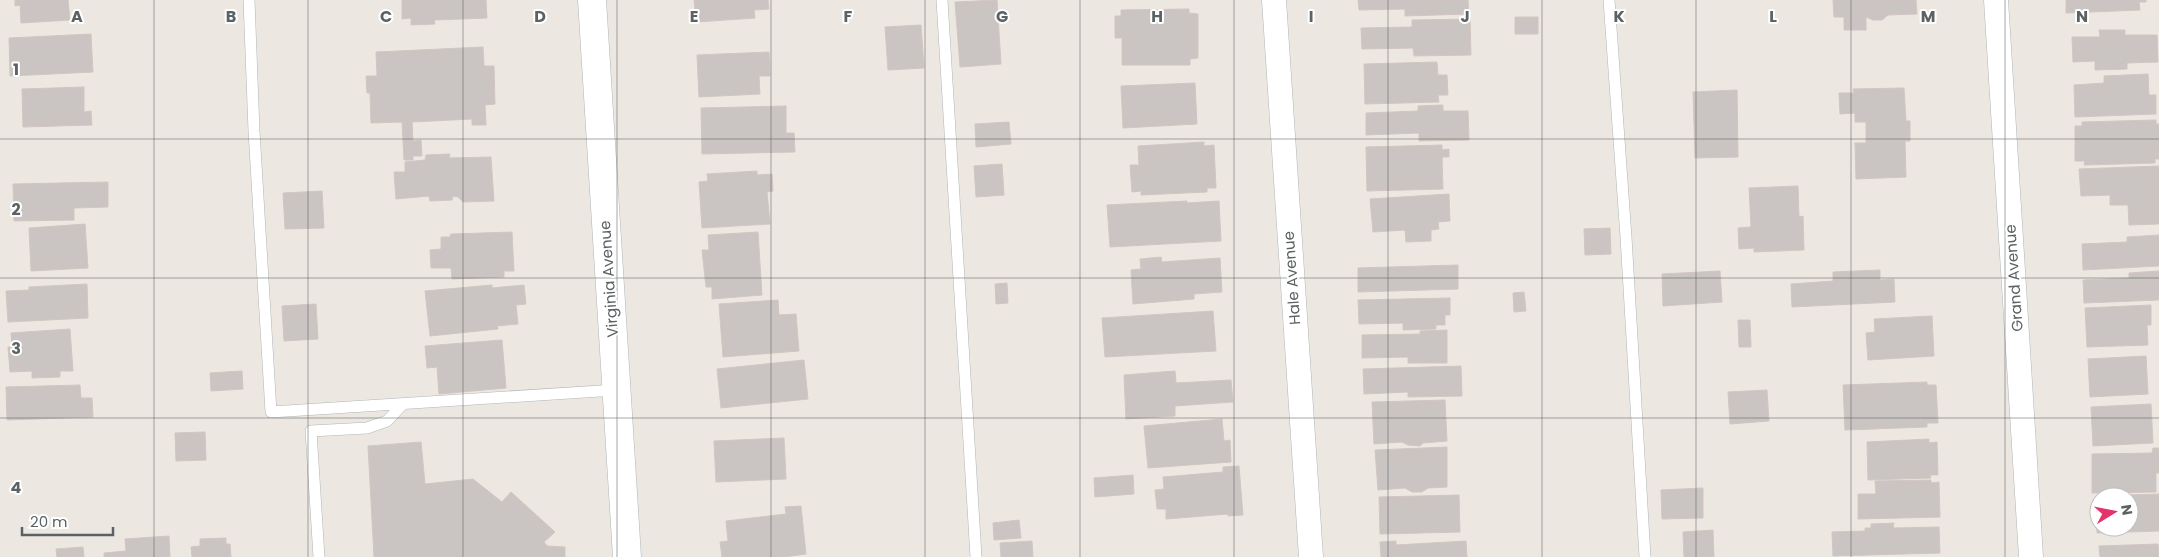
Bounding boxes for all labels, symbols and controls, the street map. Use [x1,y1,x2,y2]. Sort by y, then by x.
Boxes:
text: A [71,5,83,28]
text: B [226,5,236,28]
text: C [380,5,392,28]
text: D [534,5,546,28]
text: E [690,5,698,28]
text: F [844,5,853,28]
text: G [996,5,1008,28]
text: H [1151,5,1163,28]
text: I [1309,5,1313,28]
text: J [1460,5,1470,28]
text: K [1613,5,1625,28]
text: L [1769,5,1777,28]
text: M [1921,5,1935,28]
text: N [2076,5,2088,28]
text: 1 [13,58,19,81]
text: 2 [11,198,21,221]
street label: Virginia Avenue [594,220,623,338]
street label: Grand Avenue [1999,224,2028,332]
street label: Hale Avenue [1278,230,1305,326]
text: 3 [11,337,21,360]
text: 4 [11,476,22,499]
north arrow [2089,487,2139,537]
text: N [2116,503,2138,517]
scale bar [22,504,114,536]
text: 20 m [30,511,68,532]

